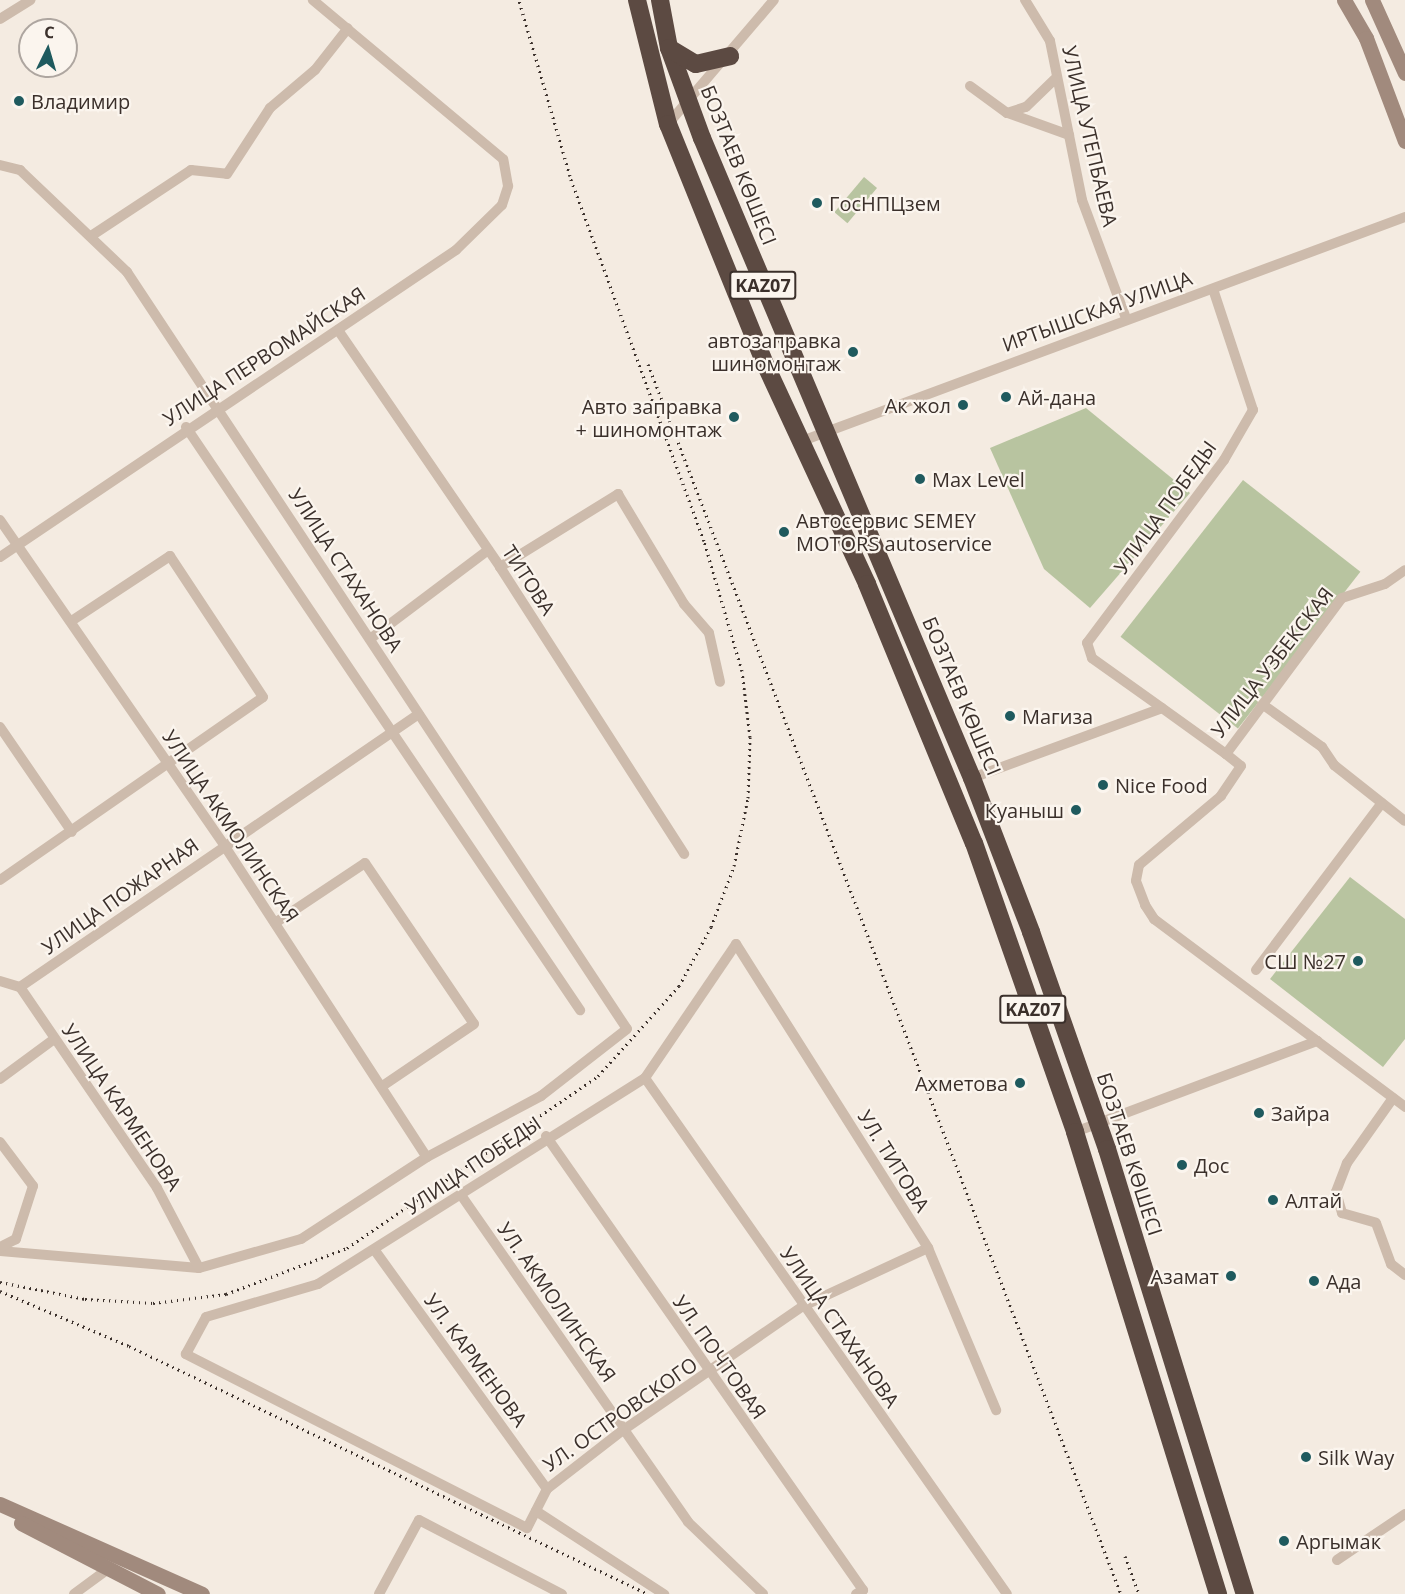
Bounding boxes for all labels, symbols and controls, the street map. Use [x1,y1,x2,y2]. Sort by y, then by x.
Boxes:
north arrow [18,18,78,78]
text: С [43,21,55,43]
street label: УЛИЦА УТЕПБАЕВА [1058,43,1122,229]
street label: БОЗТАЕВ КӨШЕСІ [696,82,782,248]
place label: Владимир [31,89,130,113]
marker: Владимир [12,94,26,108]
place label: ГосНПЦзем [829,191,941,215]
marker: ГосНПЦзем [810,196,824,210]
street label: ИРТЫШСКАЯ УЛИЦА [999,265,1195,357]
road number: KAZ07 [728,270,798,300]
street label: УЛИЦА ПЕРВОМАЙСКАЯ [158,282,370,430]
place label: автозаправка шиномонтаж [707,328,841,375]
marker: автозаправка шиномонтаж [846,345,860,359]
place label: Ай-дана [1018,385,1096,409]
marker: Ай-дана [999,390,1013,404]
place label: Ак жол [885,393,951,417]
place label: Авто заправка + шиномонтаж [576,394,722,441]
marker: Ак жол [956,398,970,412]
marker: Авто заправка + шиномонтаж [727,410,741,424]
street label: УЛИЦА ПОБЕДЫ [1109,436,1221,578]
place label: Max Level [932,467,1025,491]
marker: Max Level [913,472,927,486]
street label: УЛИЦА СТАХАНОВА [284,484,408,656]
place label: Автосервис SEMEY MOTORS autoservice [796,508,992,555]
marker: Автосервис SEMEY MOTORS autoservice [777,525,791,539]
street label: ТИТОВА [498,541,560,619]
street label: УЛИЦА УЗБЕКСКАЯ [1206,582,1338,742]
street label: БОЗТАЕВ КӨШЕСІ [918,613,1006,779]
place label: Магиза [1022,704,1093,728]
marker: Магиза [1003,709,1017,723]
street label: УЛИЦА АКМОЛИНСКАЯ [158,725,304,927]
place label: Nice Food [1115,773,1208,797]
marker: Nice Food [1096,778,1110,792]
place label: Куаныш [985,798,1064,822]
marker: Куаныш [1069,803,1083,817]
street label: УЛИЦА ПОЖАРНАЯ [37,833,203,959]
place label: СШ №27 [1264,949,1346,973]
marker: СШ №27 [1351,954,1365,968]
road number: KAZ07 [998,994,1068,1024]
street label: УЛИЦА КАРМЕНОВА [57,1019,187,1195]
street label: БОЗТАЕВ КӨШЕСІ [1092,1069,1168,1239]
place label: Ахметова [915,1071,1008,1095]
marker: Ахметова [1013,1076,1027,1090]
place label: Зайра [1271,1101,1330,1125]
street label: УЛ. ТИТОВА [853,1106,935,1216]
marker: Зайра [1252,1106,1266,1120]
street label: УЛИЦА ПОБЕДЫ [401,1111,545,1219]
place label: Дос [1194,1153,1229,1177]
marker: Дос [1175,1158,1189,1172]
place label: Алтай [1285,1188,1342,1212]
marker: Алтай [1266,1193,1280,1207]
street label: УЛ. АКМОЛИНСКАЯ [493,1218,621,1386]
street label: УЛИЦА СТАХАНОВА [776,1242,904,1412]
place label: Азамат [1150,1264,1219,1288]
marker: Азамат [1224,1269,1238,1283]
place label: Ада [1326,1269,1361,1293]
marker: Ада [1307,1274,1321,1288]
street label: УЛ. КАРМЕНОВА [420,1289,532,1431]
street label: УЛ. ПОЧТОВАЯ [668,1290,772,1424]
street label: УЛ. ОСТРОВСКОГО [538,1352,702,1476]
place label: Silk Way [1318,1445,1394,1469]
marker: Silk Way [1299,1450,1313,1464]
place label: Аргымак [1296,1529,1381,1553]
marker: Аргымак [1277,1534,1291,1548]

